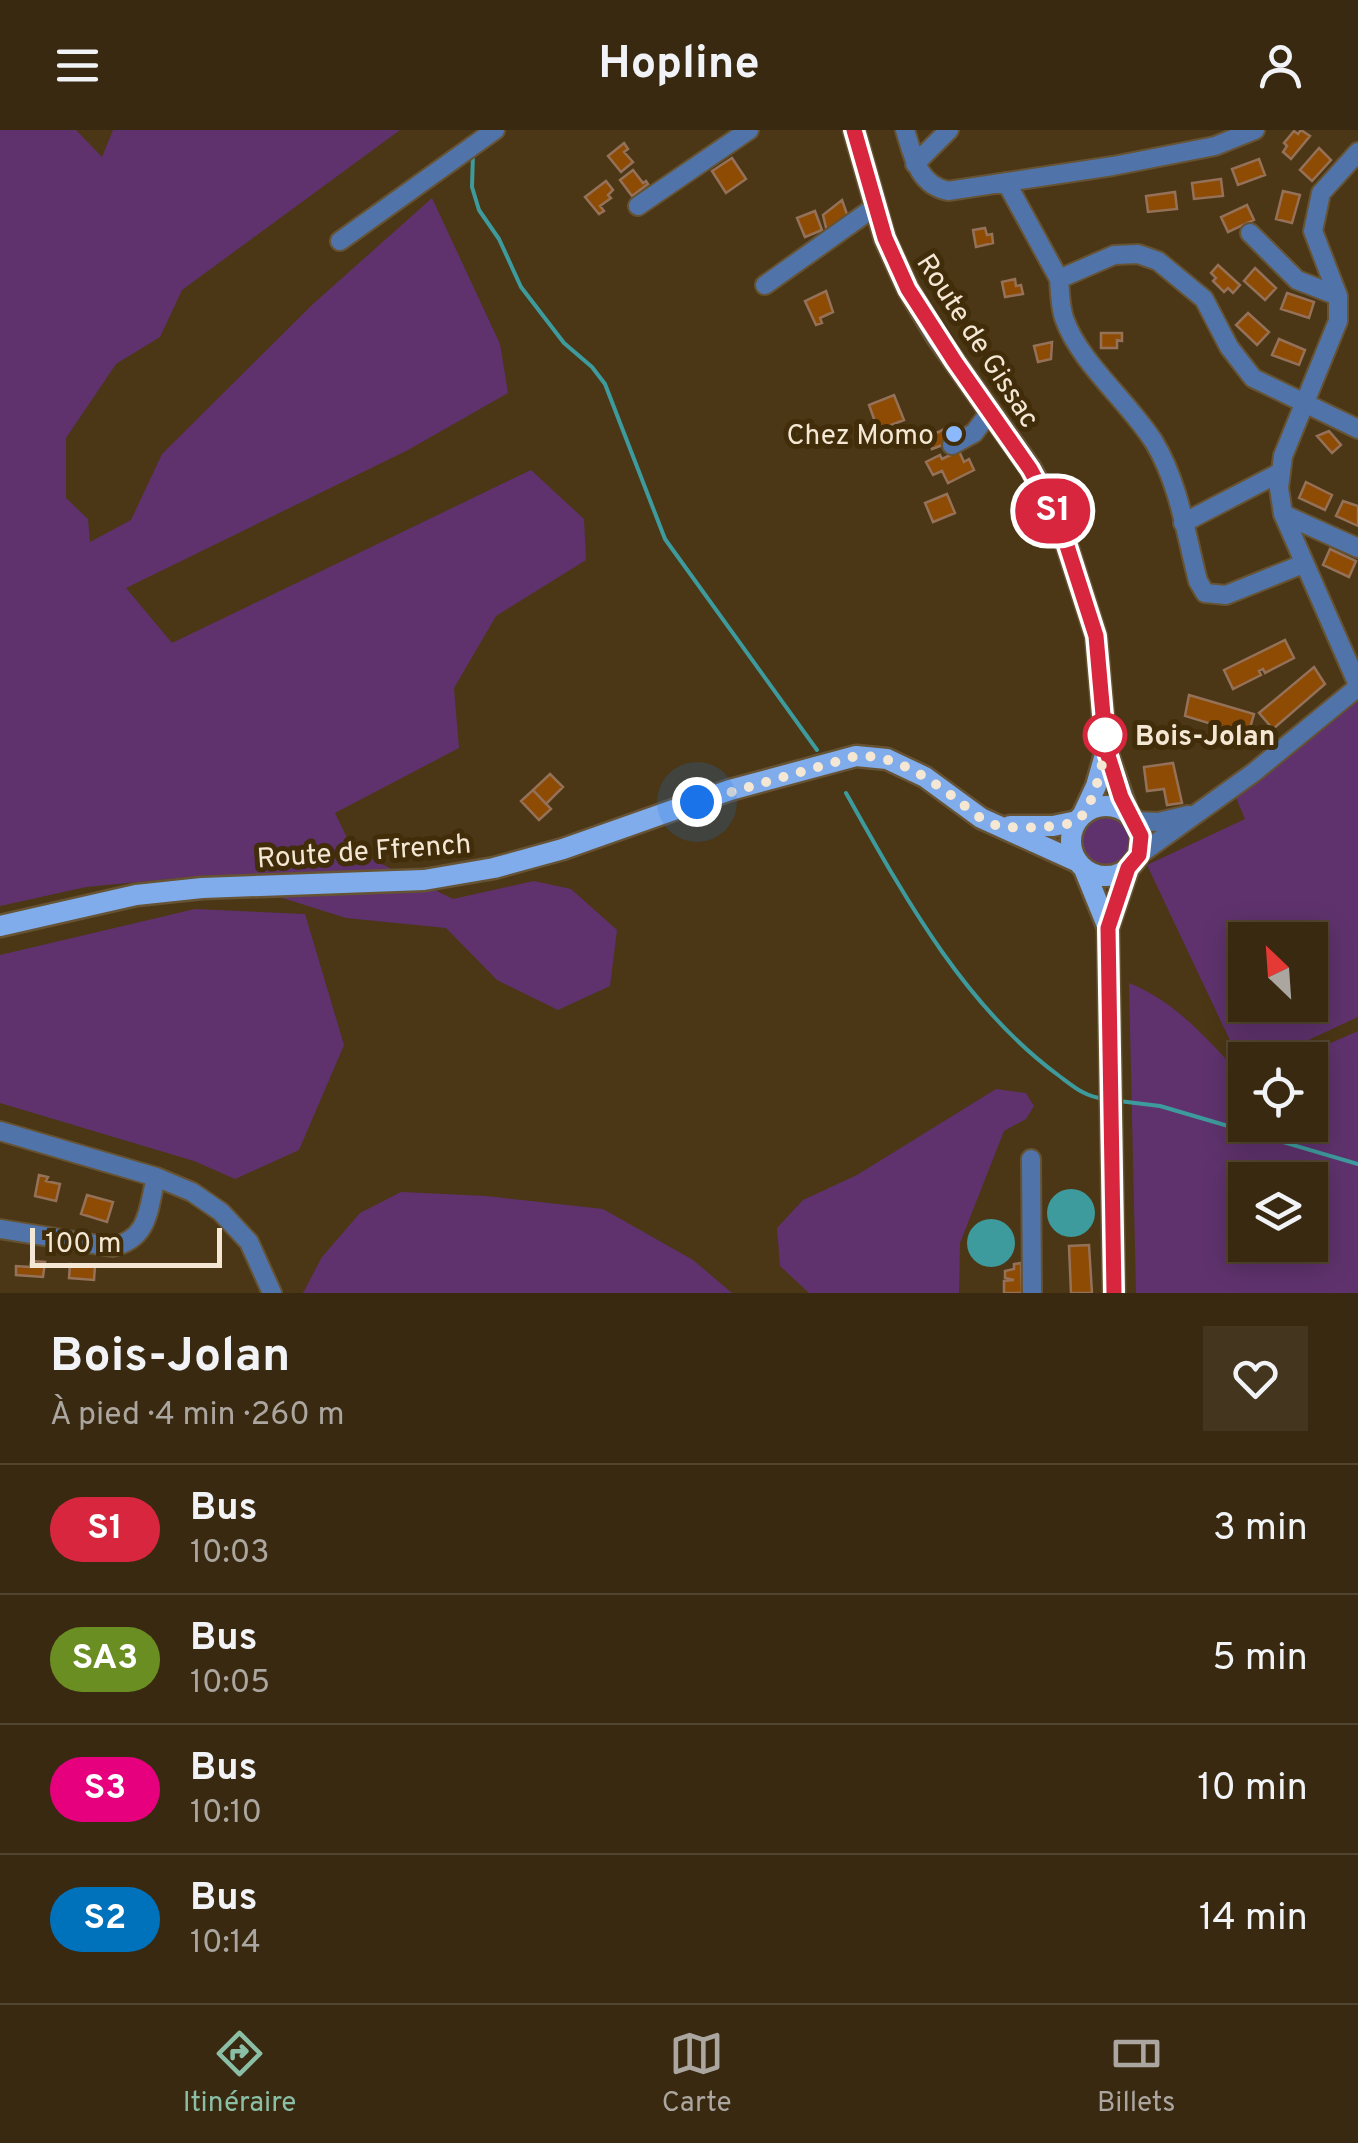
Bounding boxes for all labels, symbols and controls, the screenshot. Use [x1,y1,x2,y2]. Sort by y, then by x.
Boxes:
text: Hopline [598,37,760,94]
icon: menu [50,38,105,93]
icon: person [1253,38,1308,93]
street label: Route de Gissac [907,248,1046,435]
place label: Chez Momo [786,419,934,455]
marker: Chez Momo [943,423,965,445]
line badge: S1 [1008,478,1098,544]
text: S1 [1035,489,1071,533]
marker: Bois-Jolan [1084,714,1126,756]
place label: Bois-Jolan [1135,720,1275,756]
your location [672,777,722,827]
street label: Route de Ffrench [256,828,473,878]
north arrow [1228,922,1328,1022]
map controls [1228,922,1328,1262]
button: locate [1228,1042,1328,1142]
button: layers [1228,1162,1328,1262]
scale bar [30,1223,222,1268]
text: 100 m [45,1227,121,1263]
button: heart [1203,1326,1308,1431]
text: Bois-Jolan [50,1328,290,1388]
text: À pied · 4 min · 260 m [50,1396,345,1436]
text: Bus [190,1485,257,1534]
text: 3 min [1213,1505,1308,1554]
text: S1 [87,1507,123,1551]
text: 10:03 [190,1534,270,1574]
text: Bus [190,1615,257,1664]
text: 5 min [1212,1635,1308,1684]
text: SA3 [72,1637,138,1681]
text: 10:05 [190,1664,270,1704]
text: Bus [190,1745,257,1794]
text: 10 min [1197,1765,1308,1814]
text: S3 [84,1767,126,1811]
text: 10:10 [190,1794,262,1834]
text: Bus [190,1875,257,1924]
text: 14 min [1199,1895,1308,1944]
text: S2 [84,1897,126,1941]
text: 10:14 [190,1924,261,1964]
tab: Itinéraire [183,2026,296,2122]
tab: Carte [662,2026,732,2122]
tab: Billets [1097,2026,1175,2122]

